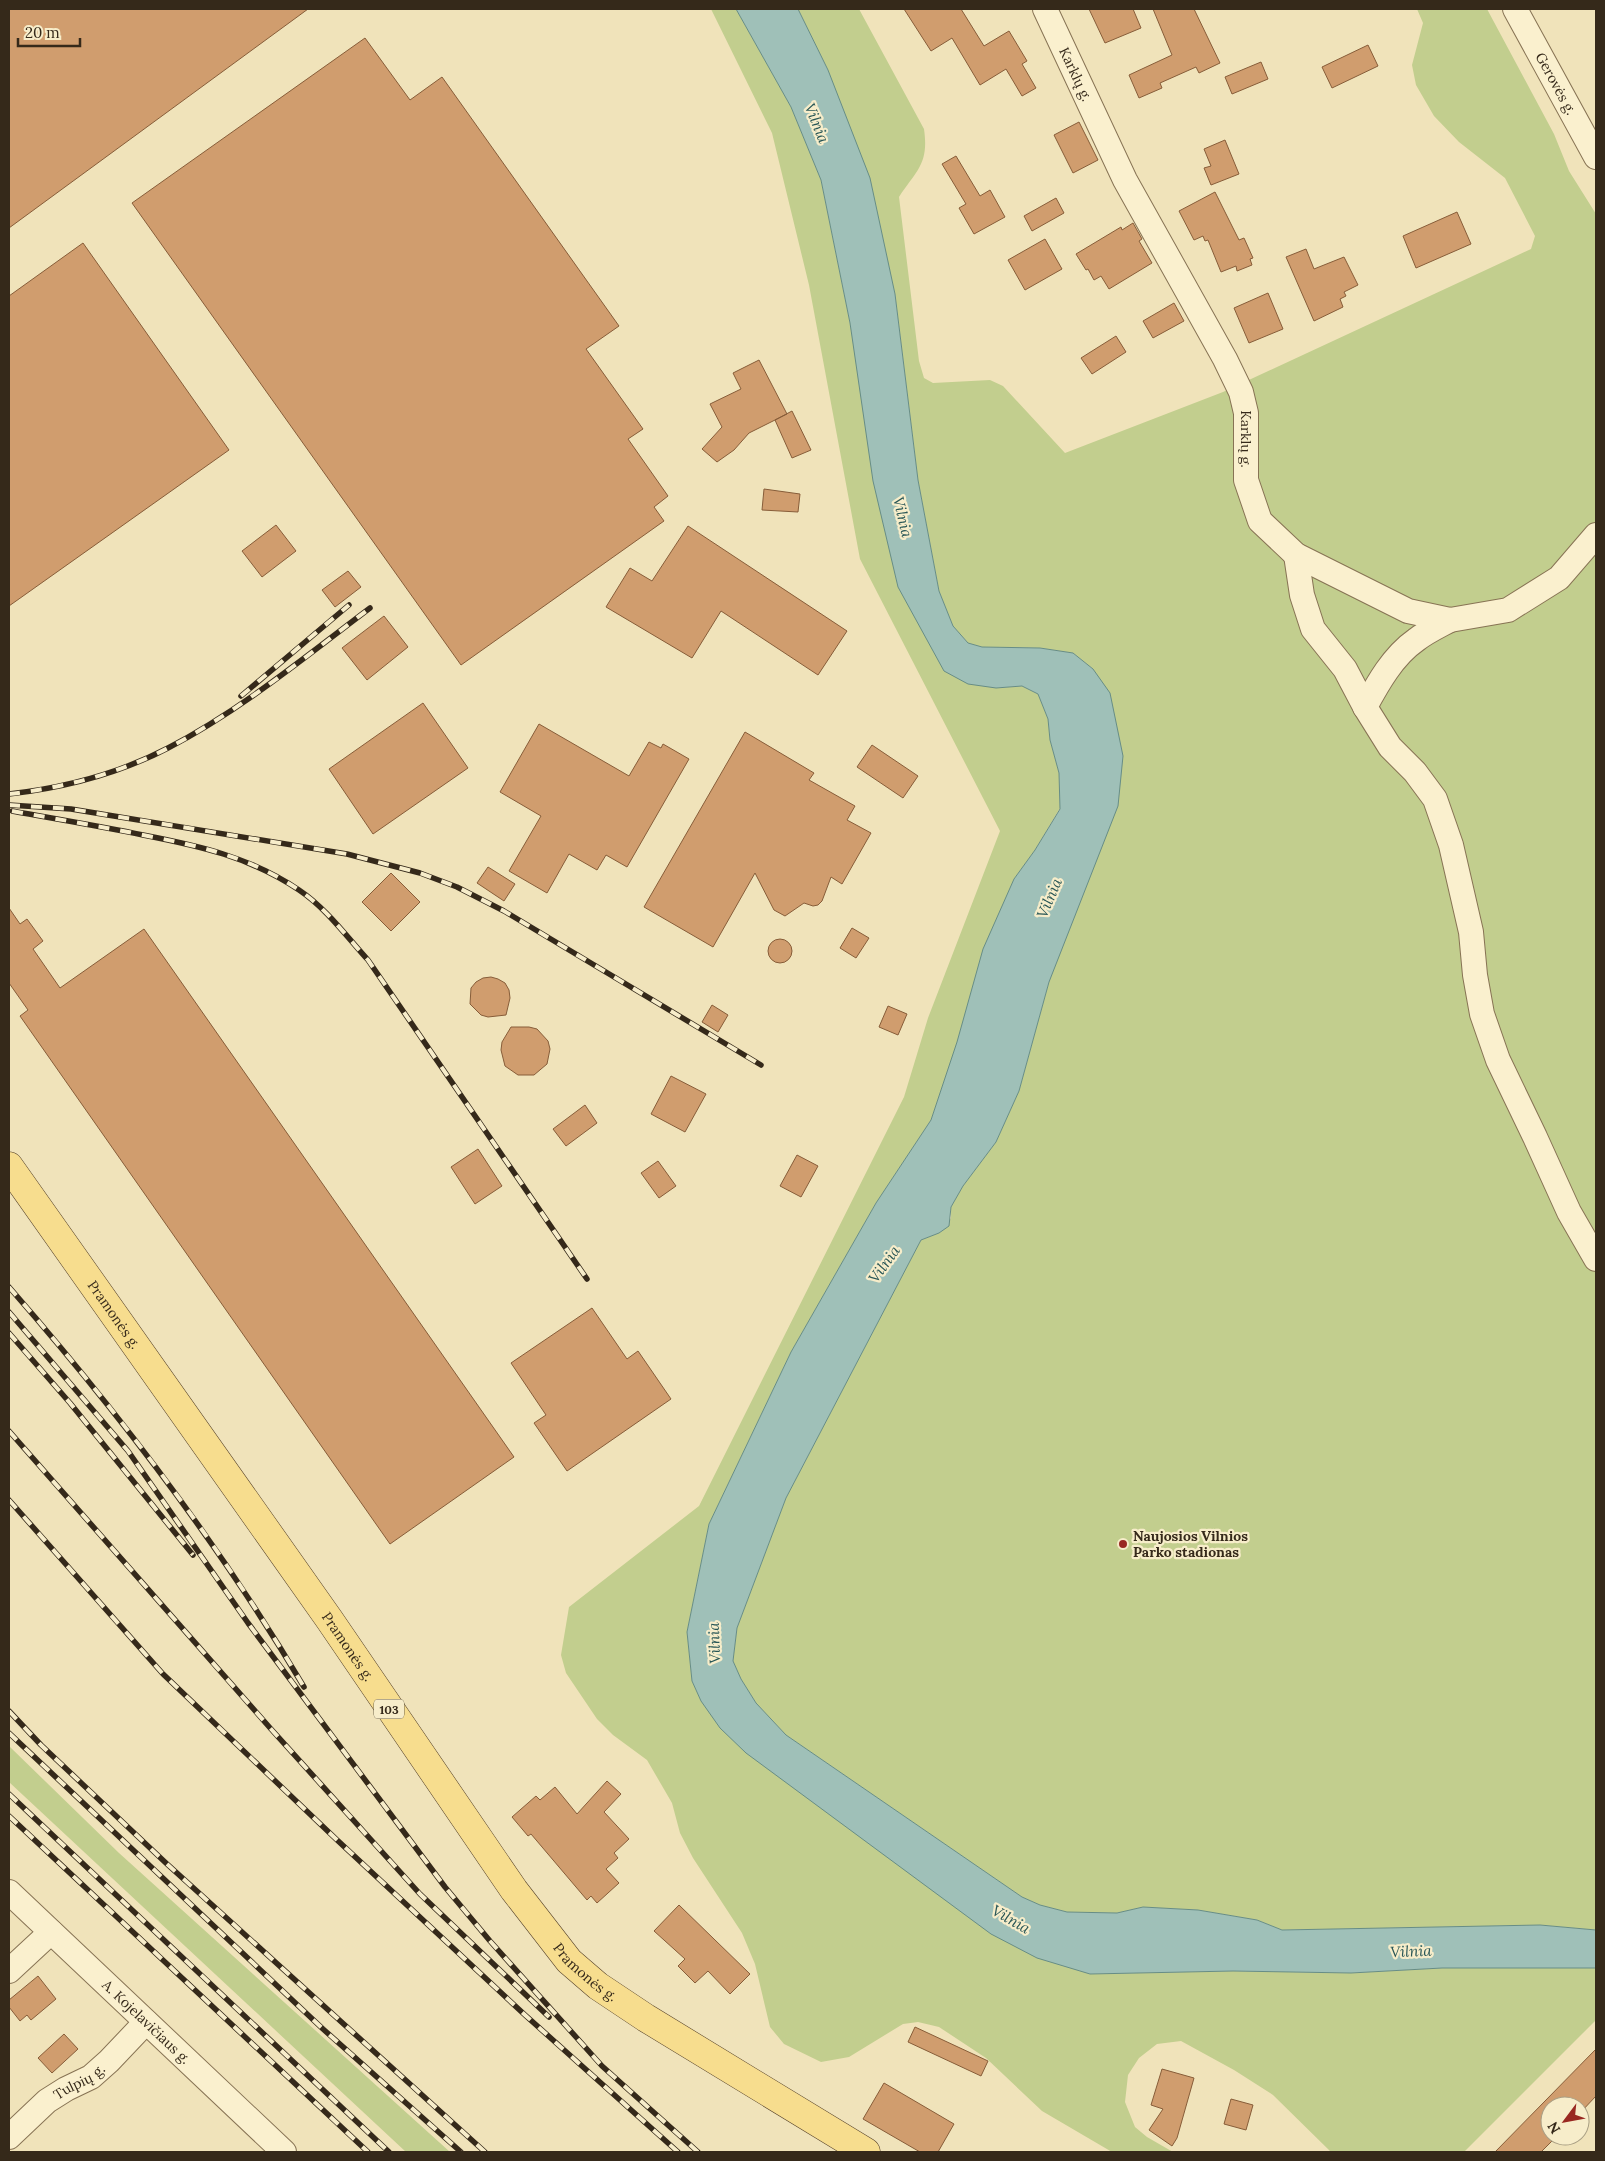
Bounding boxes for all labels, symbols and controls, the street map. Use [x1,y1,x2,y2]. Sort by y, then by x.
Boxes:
scale bar [18,15,80,47]
text: 20 m [25,23,60,42]
street label: Karklų g. [1055,44,1096,104]
street label: Gerovės g. [1532,49,1580,118]
water label: Vilnia [800,100,834,146]
street label: Karklų g. [1237,410,1255,468]
water label: Vilnia [889,495,917,540]
water label: Vilnia [1032,875,1066,921]
water label: Vilnia [864,1241,904,1286]
street label: Pramonės g. [84,1277,144,1352]
place label: Naujosios Vilnios Parko stadionas [1133,1527,1248,1561]
marker: Naujosios Vilnios Parko stadionas [1117,1538,1129,1550]
street label: Pramonės g. [318,1608,378,1685]
water label: Vilnia [704,1621,724,1664]
road number: 103 [374,1700,404,1718]
water label: Vilnia [988,1900,1034,1938]
street label: Pramonės g. [549,1939,621,2005]
water label: Vilnia [1390,1941,1433,1961]
street label: A. Kojelavičiaus g. [98,1975,194,2068]
street label: Tulpių g. [50,2060,109,2104]
north arrow [1540,2096,1590,2146]
text: N [1543,2118,1564,2137]

